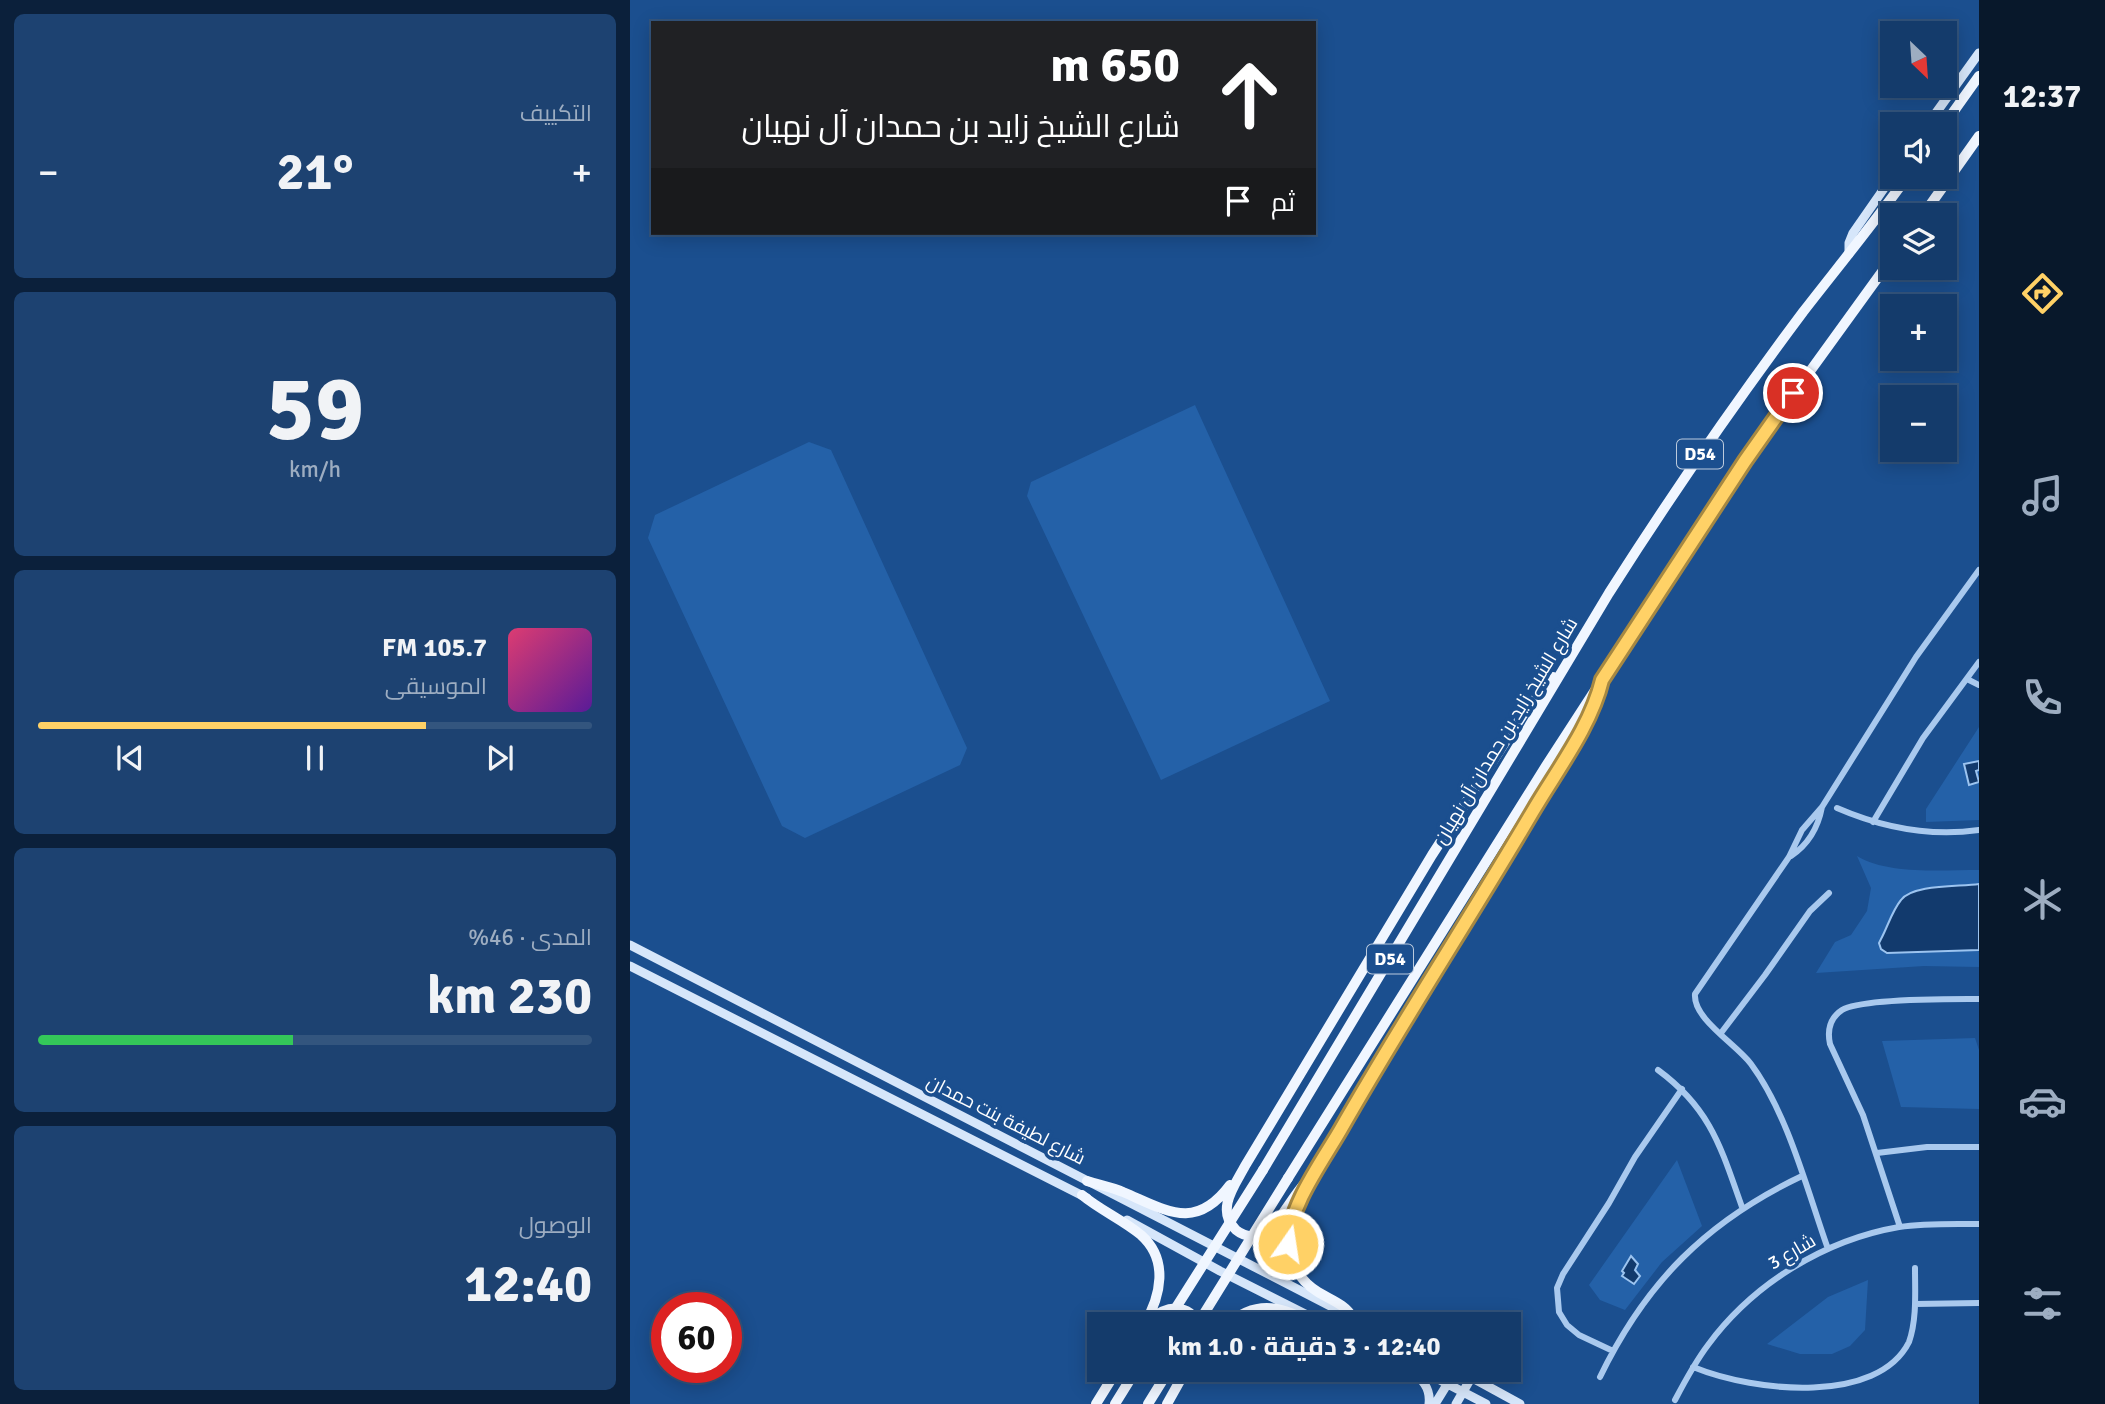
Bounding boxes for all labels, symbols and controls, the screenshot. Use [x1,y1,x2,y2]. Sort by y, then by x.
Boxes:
north arrow [1880,21,1956,98]
map controls [1880,21,1957,462]
text: 650 m [1050,35,1180,95]
icon: ahead [1204,49,1295,140]
text: 12:37 [2003,77,2081,116]
text: التكييف [520,99,592,128]
text: شارع الشيخ زايد بن حمدان آل نهيان [742,107,1180,146]
button: sound [1880,112,1957,189]
text: 21° [277,140,353,204]
text: − [38,149,59,196]
text: + [571,149,592,196]
icon: arrive [1219,182,1257,220]
text: ثم [1271,187,1295,219]
button: layers [1880,203,1957,280]
icon: directions [2018,269,2067,318]
button: + [1880,294,1957,371]
text: 59 [266,353,364,466]
pin [1763,363,1823,423]
icon: arrive [1774,374,1812,412]
button: − [1880,385,1957,462]
road number: D54 [1677,440,1723,468]
text: km/h [289,455,341,484]
icon: music [2018,471,2067,520]
street label: شارع الشيخ زايد بن حمدان آل نهيان [1429,613,1584,849]
text: 105.7 FM [382,632,487,664]
text: الموسيقى [385,672,487,701]
icon: phone [2018,673,2067,722]
icon: previous [111,739,149,777]
icon: pause [296,739,334,777]
icon: next [481,739,519,777]
icon: climate [2018,875,2067,924]
text: المدى · 46% [468,923,592,952]
road number: D54 [1367,944,1413,974]
text: 230 km [427,964,592,1028]
street label: شارع لطيفة بنت حمدان [922,1070,1089,1171]
icon: car [2018,1077,2067,1126]
position arrow [1251,1207,1325,1281]
text: الوصول [519,1211,592,1240]
street label: شارع 3 [1764,1229,1821,1276]
text: 12:40 [464,1252,592,1316]
icon: filters [2018,1279,2067,1328]
speed limit sign: 60 [651,1292,742,1383]
text: 12:40 · 3 دقيقة · 1.0 km [1167,1331,1441,1363]

